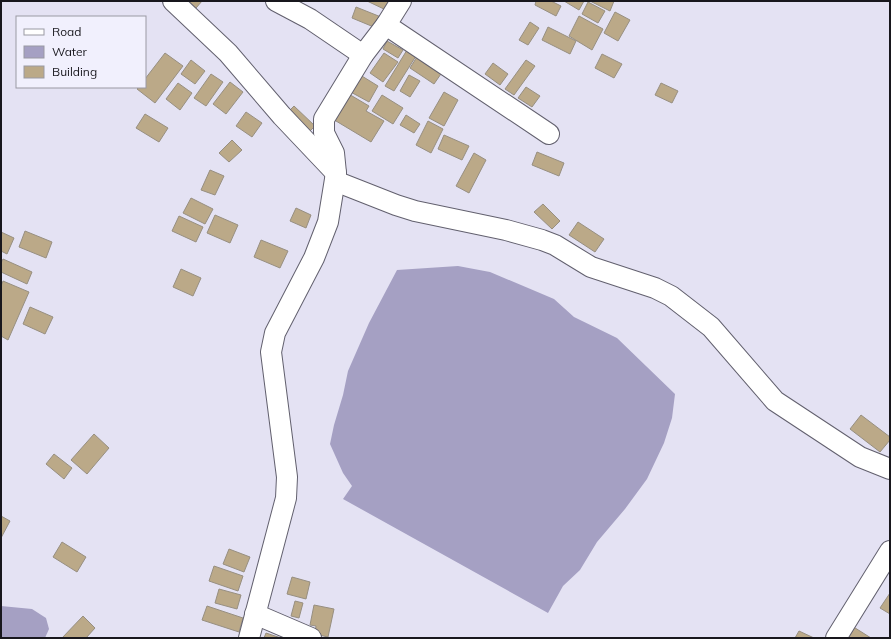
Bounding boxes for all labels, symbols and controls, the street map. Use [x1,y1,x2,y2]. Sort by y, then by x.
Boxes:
legend [16,16,146,88]
text: Road [52,24,81,39]
text: Water [52,44,88,59]
text: Building [52,64,97,79]

